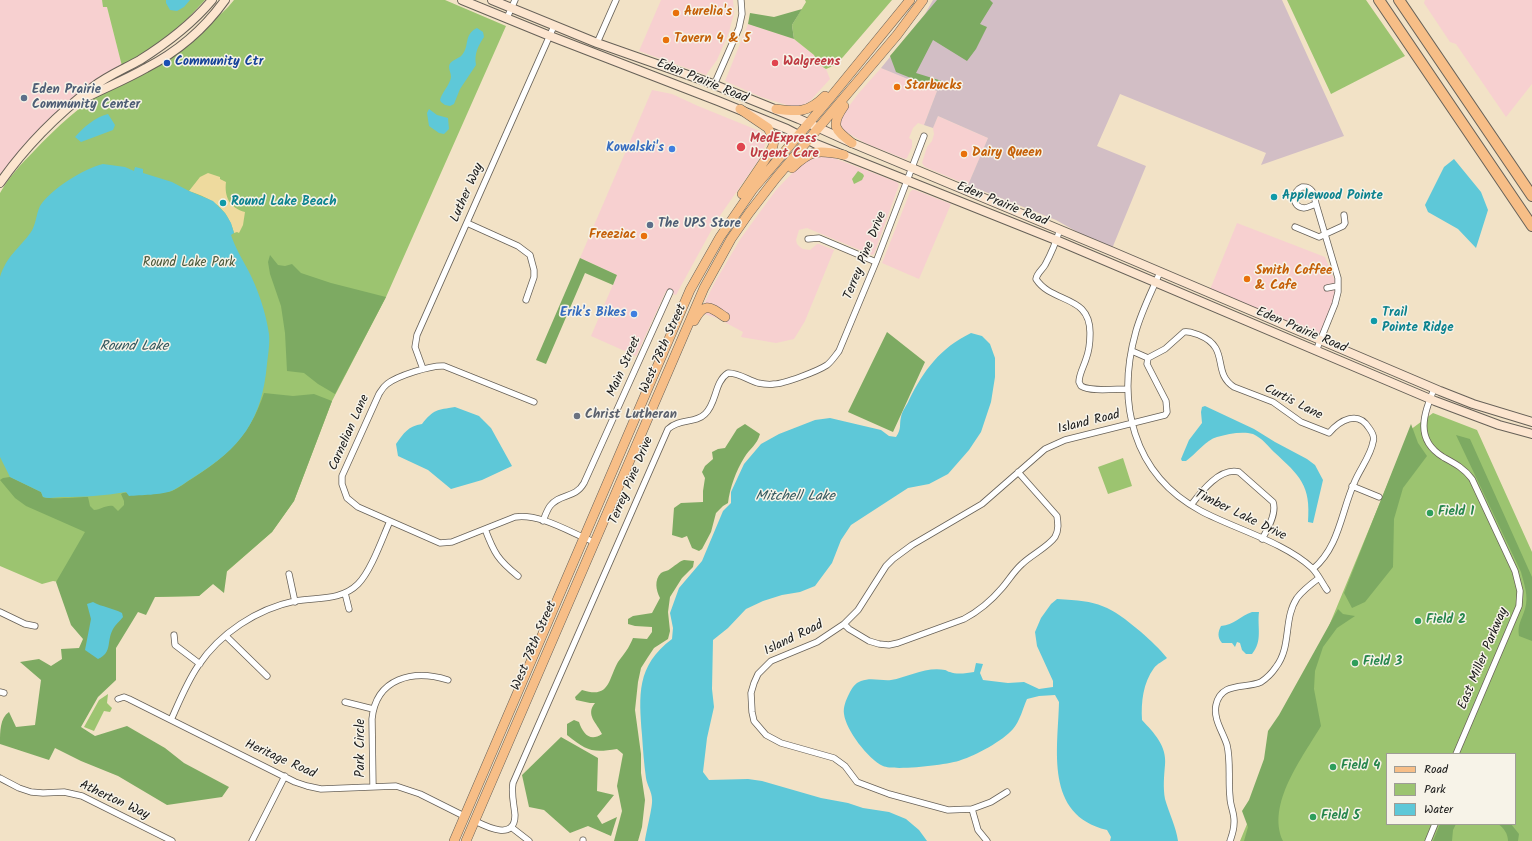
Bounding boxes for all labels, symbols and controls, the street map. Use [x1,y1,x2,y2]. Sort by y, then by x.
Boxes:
place label: Aurelia's [684,5,732,21]
marker: Aurelia's [671,8,681,18]
place label: Tavern 4 & 5 [674,32,750,48]
marker: Tavern 4 & 5 [661,35,671,45]
place label: Community Ctr [175,55,263,71]
place label: Walgreens [783,55,840,71]
street label: Eden Prairie Road [654,57,750,107]
marker: Community Ctr [162,58,172,68]
marker: Walgreens [770,58,780,68]
place label: Starbucks [905,79,962,95]
marker: Starbucks [892,82,902,92]
place label: Eden Prairie Community Center [32,83,140,114]
marker: Eden Prairie Community Center [19,93,29,103]
place label: MedExpress Urgent Care [750,132,819,163]
place label: Kowalski's [606,141,664,157]
marker: MedExpress Urgent Care [735,141,747,153]
marker: Kowalski's [667,144,677,154]
place label: Dairy Queen [972,146,1042,162]
marker: Dairy Queen [959,149,969,159]
street label: Luther Way [448,161,488,225]
street label: Eden Prairie Road [954,180,1050,230]
place label: Applewood Pointe [1282,189,1383,205]
marker: Applewood Pointe [1269,192,1279,202]
place label: Round Lake Beach [231,195,337,211]
marker: Round Lake Beach [218,198,228,208]
street label: Terrey Pine Drive [841,210,891,302]
place label: The UPS Store [658,217,741,233]
marker: The UPS Store [645,220,655,230]
place label: Freeziac [589,228,636,244]
marker: Freeziac [639,231,649,241]
park label: Round Lake Park [143,256,235,272]
place label: Smith Coffee & Cafe [1255,264,1332,295]
marker: Smith Coffee & Cafe [1242,274,1252,284]
street label: West 78th Street [637,302,691,396]
street label: Eden Prairie Road [1253,305,1349,357]
place label: Erik's Bikes [560,306,626,322]
place label: Trail Pointe Ridge [1382,306,1454,337]
marker: Erik's Bikes [629,309,639,319]
marker: Trail Pointe Ridge [1369,316,1379,326]
street label: Main Street [605,334,645,400]
water label: Round Lake [100,340,168,356]
street label: Curtis Lane [1261,382,1325,424]
street label: Carnelian Lane [326,393,374,473]
place label: Christ Lutheran [585,408,677,424]
street label: Island Road [1056,408,1122,438]
marker: Christ Lutheran [572,411,582,421]
street label: Terrey Pine Drive [606,435,658,527]
street label: Timber Lake Drive [1192,487,1288,545]
water label: Mitchell Lake [755,490,835,506]
place label: Field 1 [1438,505,1474,521]
marker: Field 1 [1425,508,1435,518]
street label: West 78th Street [509,599,561,693]
street label: East Miller Parkway [1456,606,1512,712]
place label: Field 2 [1426,613,1466,629]
marker: Field 2 [1413,616,1423,626]
street label: Island Road [762,618,826,660]
place label: Field 3 [1363,655,1402,671]
marker: Field 3 [1350,658,1360,668]
street label: Park Circle [354,719,370,777]
street label: Heritage Road [242,737,318,783]
legend [1386,753,1516,825]
place label: Field 4 [1341,759,1380,775]
text: Road [1424,760,1448,779]
marker: Field 4 [1328,762,1338,772]
street label: Atherton Way [77,778,151,824]
text: Park [1424,780,1446,799]
text: Water [1424,800,1453,819]
place label: Field 5 [1321,809,1360,825]
marker: Field 5 [1308,812,1318,822]

